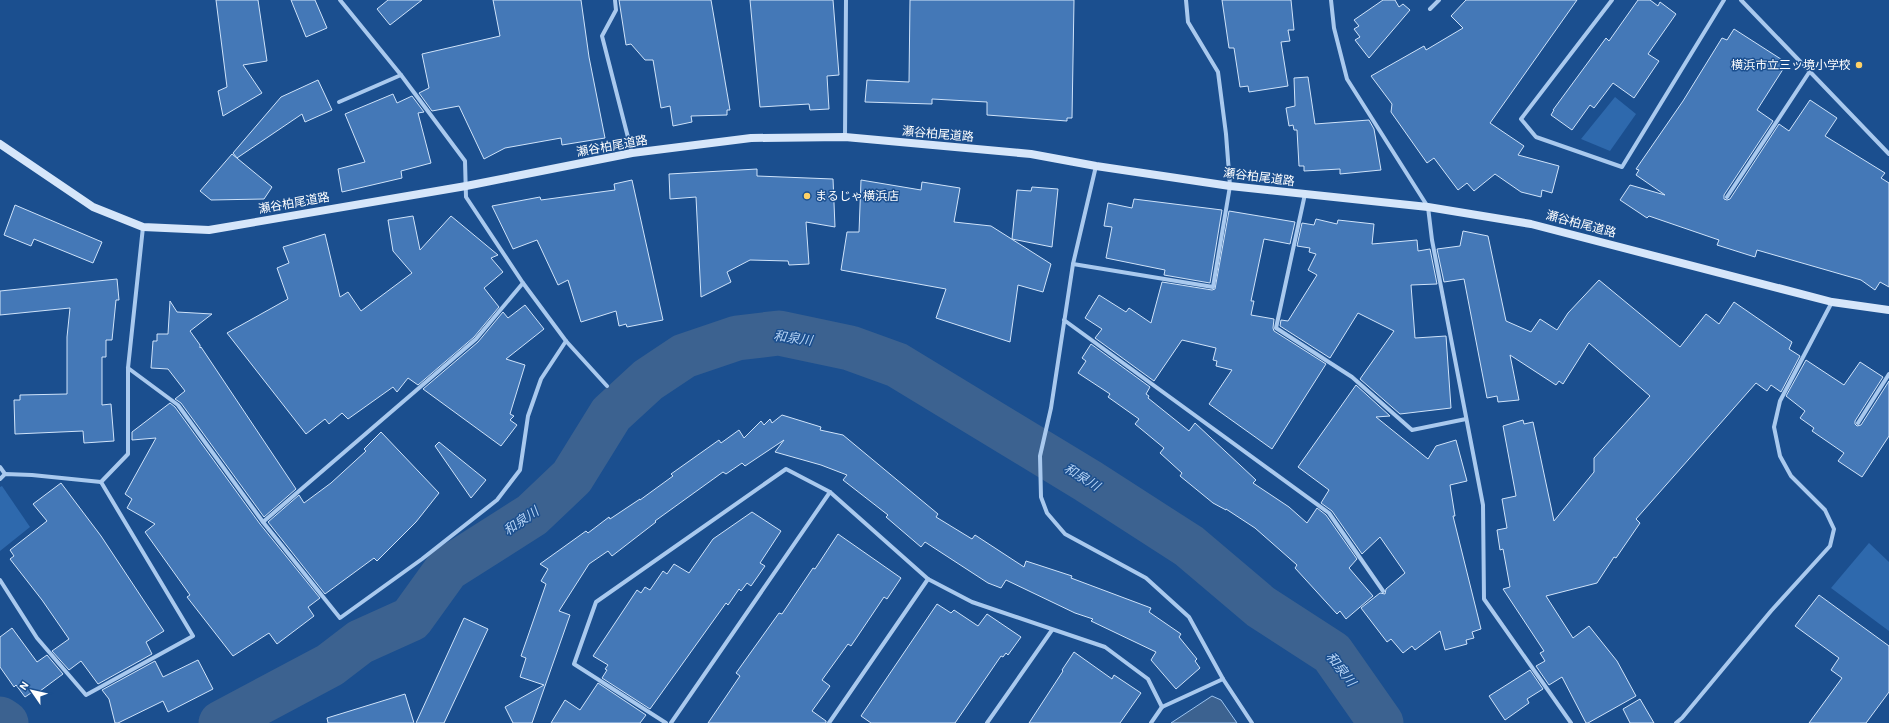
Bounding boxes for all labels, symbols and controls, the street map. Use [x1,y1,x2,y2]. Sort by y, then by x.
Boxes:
place label: 横浜市立三ッ境小学校 [1731,58,1851,72]
marker: 横浜市立三ッ境小学校 [1854,60,1864,70]
street label: 瀬谷柏尾道路 [902,124,974,144]
street label: 瀬谷柏尾道路 [575,133,649,159]
street label: 瀬谷柏尾道路 [1222,166,1296,188]
place label: まるじゃ横浜店 [815,189,899,203]
street label: 瀬谷柏尾道路 [257,190,331,216]
marker: まるじゃ横浜店 [802,191,812,201]
street label: 瀬谷柏尾道路 [1544,208,1618,240]
water label: 和泉川 [773,328,815,348]
water label: 和泉川 [1061,460,1104,495]
water label: 和泉川 [501,503,543,538]
water label: 和泉川 [1323,649,1360,691]
north arrow [12,671,52,711]
text: N [17,679,32,693]

